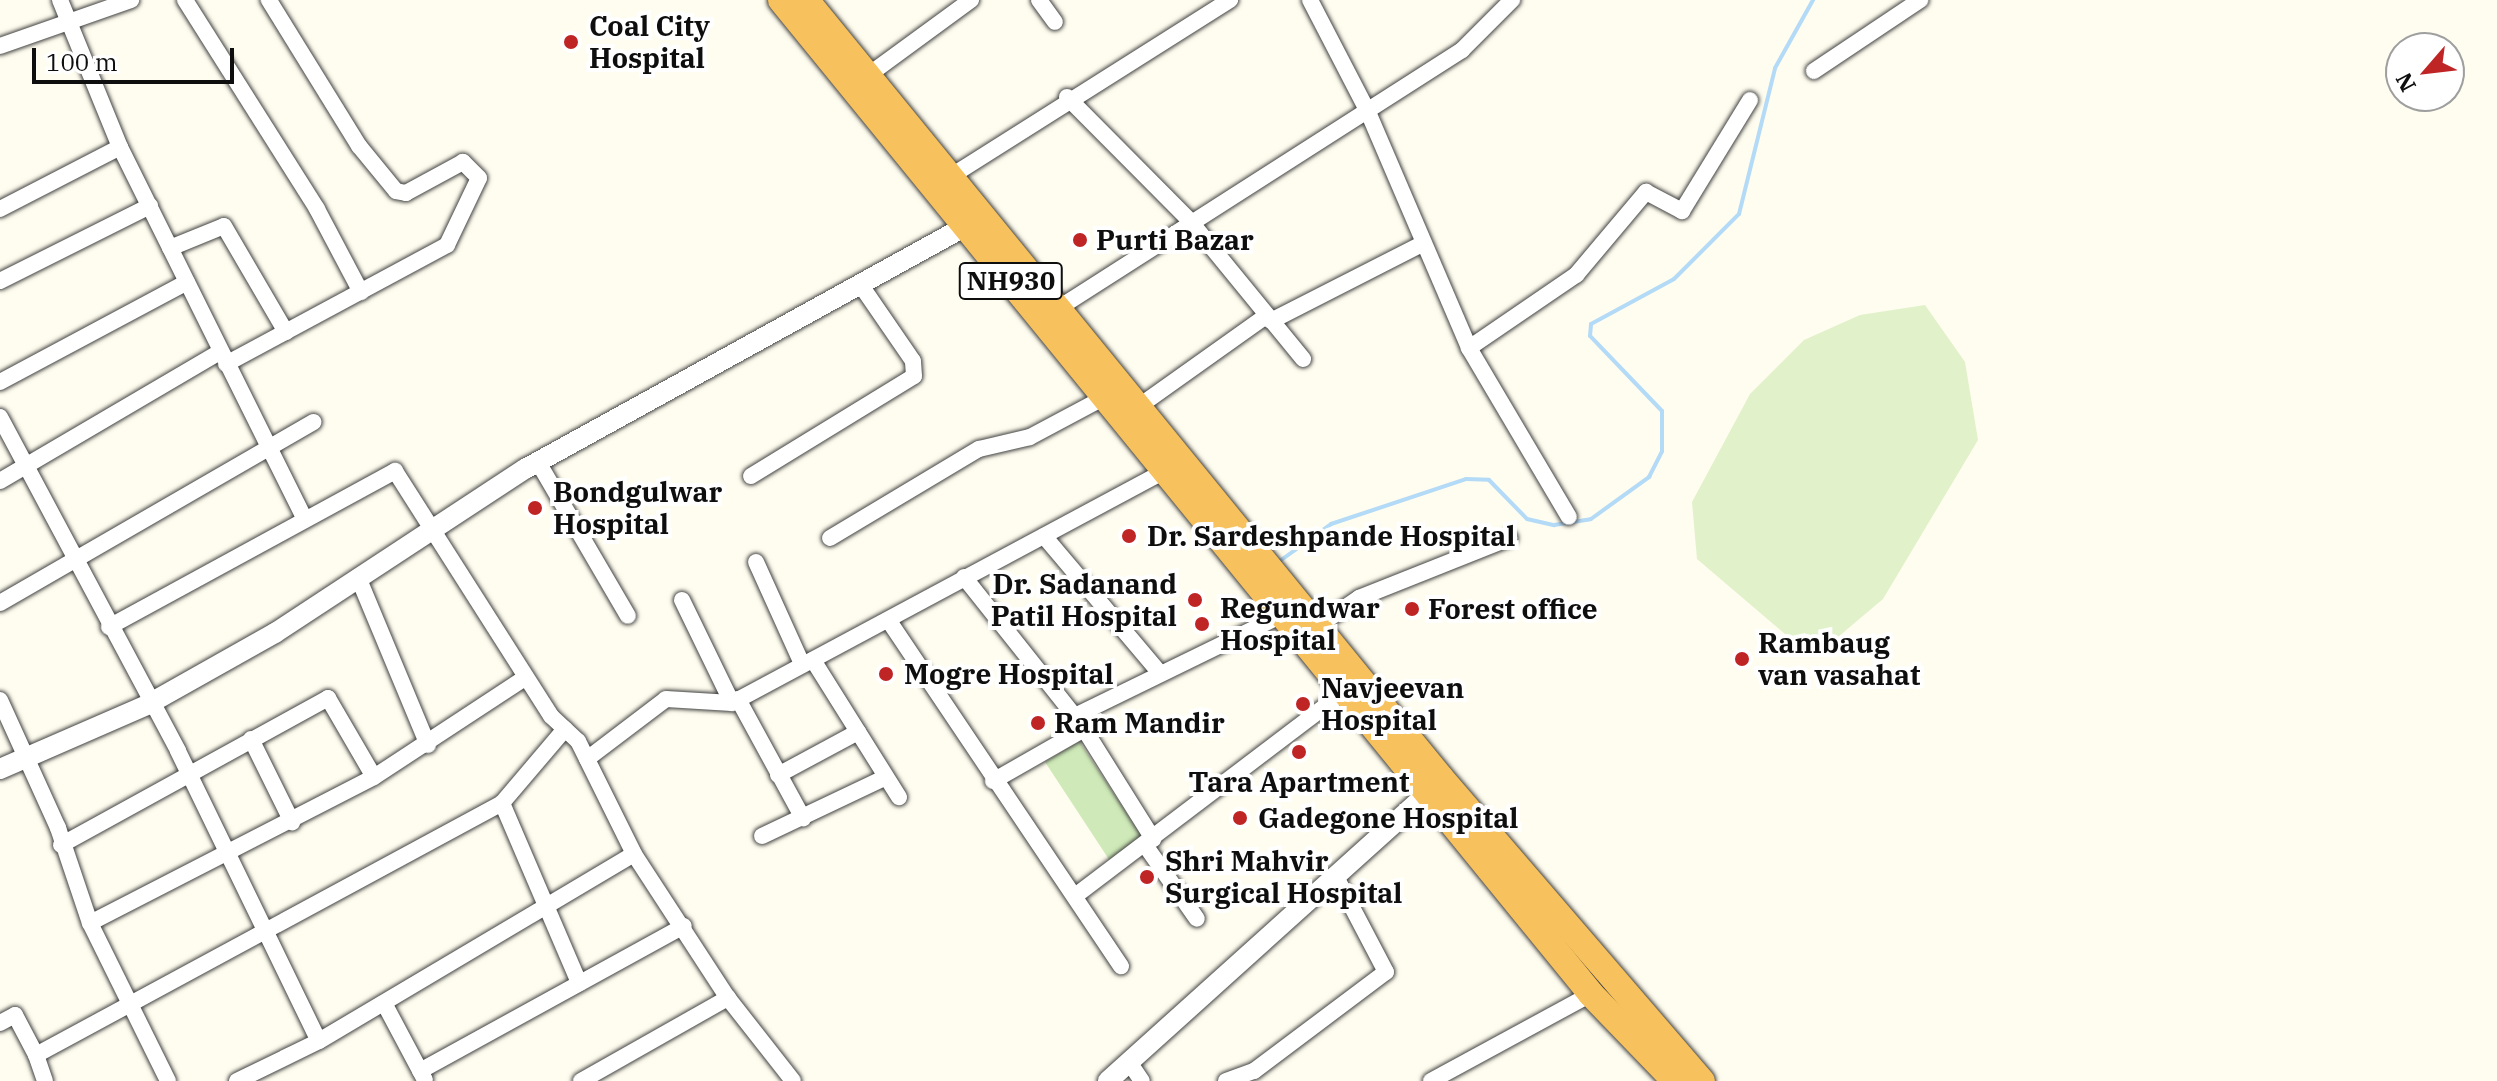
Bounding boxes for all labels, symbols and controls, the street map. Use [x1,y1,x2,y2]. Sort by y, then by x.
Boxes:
place label: Coal City Hospital [589,9,710,75]
marker: Coal City Hospital [560,31,582,53]
scale bar [36,32,238,82]
north arrow [2385,32,2465,112]
text: 100 m [46,46,118,78]
text: N [2388,68,2422,97]
place label: Purti Bazar [1096,223,1254,257]
marker: Purti Bazar [1071,231,1089,249]
road number: NH930 [957,259,1065,303]
place label: Bondgulwar Hospital [553,475,722,541]
marker: Bondgulwar Hospital [524,497,546,519]
place label: Dr. Sardeshpande Hospital [1147,519,1515,553]
marker: Dr. Sardeshpande Hospital [1118,525,1140,547]
place label: Dr. Sadanand Patil Hospital [991,567,1177,633]
marker: Dr. Sadanand Patil Hospital [1184,589,1206,611]
place label: Regundwar Hospital [1220,591,1380,657]
place label: Forest office [1428,592,1598,626]
marker: Forest office [1403,600,1421,618]
marker: Regundwar Hospital [1191,613,1213,635]
place label: Rambaug van vasahat [1758,626,1920,692]
marker: Rambaug van vasahat [1733,650,1751,668]
place label: Mogre Hospital [904,657,1114,691]
marker: Mogre Hospital [875,663,897,685]
place label: Navjeevan Hospital [1321,671,1464,737]
marker: Navjeevan Hospital [1292,693,1314,715]
place label: Ram Mandir [1054,706,1225,740]
marker: Ram Mandir [1029,714,1047,732]
marker: Tara Apartment [1290,743,1308,761]
place label: Tara Apartment [1188,765,1410,799]
place label: Gadegone Hospital [1258,801,1518,835]
marker: Gadegone Hospital [1229,807,1251,829]
place label: Shri Mahvir Surgical Hospital [1165,844,1402,910]
marker: Shri Mahvir Surgical Hospital [1136,866,1158,888]

